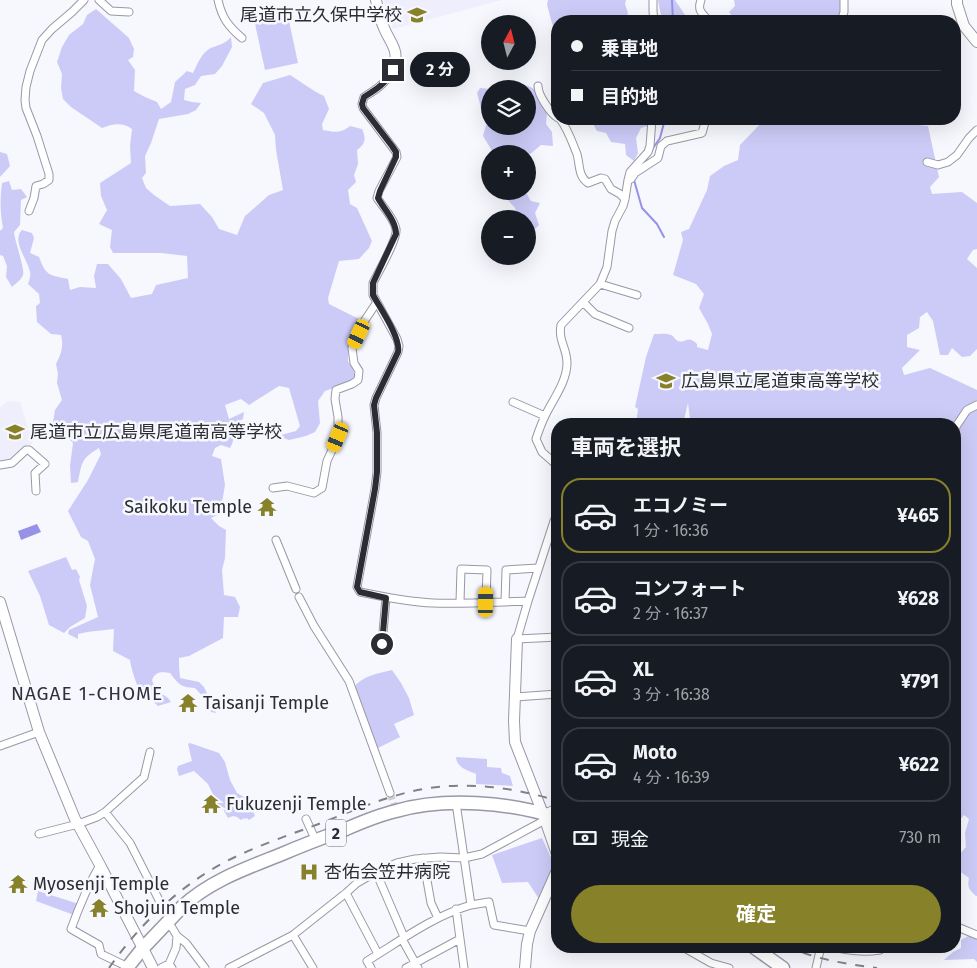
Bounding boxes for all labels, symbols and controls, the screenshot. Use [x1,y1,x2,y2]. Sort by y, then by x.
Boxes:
place label: 尾道市立久保中学校 [240,4,402,26]
school or university icon: 尾道市立久保中学校 [406,4,428,26]
north arrow [481,15,536,70]
map controls [481,15,536,265]
text: 乗車地 [601,37,658,60]
callout: 2 分 [410,52,470,88]
route end [382,59,404,81]
text: 2 分 [426,60,454,79]
button: layers [481,80,536,135]
text: 目的地 [601,85,658,108]
button: + [481,145,536,200]
button: − [481,210,536,265]
car [345,317,372,351]
school or university icon: 広島県立尾道東高等学校 [655,370,677,392]
place label: 広島県立尾道東高等学校 [681,370,879,392]
car [325,420,350,454]
school or university icon: 尾道市立広島県尾道南高等学校 [4,421,26,443]
place label: 尾道市立広島県尾道南高等学校 [30,421,282,443]
text: 車両を選択 [571,434,681,461]
icon: car [573,493,618,538]
text: エコノミー [633,494,728,517]
place label: Saikoku Temple [124,496,252,518]
temple icon: Saikoku Temple [256,496,278,518]
text: ¥465 [897,504,939,527]
text: 1 分 · 16:36 [633,521,708,540]
icon: car [573,576,618,621]
text: コンフォート [633,577,746,600]
car [478,587,493,617]
text: ¥628 [897,587,939,610]
text: 2 分 · 16:37 [633,604,708,623]
route start [371,633,393,655]
text: XL [633,658,654,681]
icon: car [573,659,618,704]
text: ¥791 [900,670,939,693]
district label: NAGAE 1-CHOME [11,682,163,705]
text: 3 分 · 16:38 [633,685,710,704]
temple icon: Taisanji Temple [177,692,199,714]
place label: Taisanji Temple [203,692,329,714]
text: Moto [633,741,677,764]
icon: car [573,742,618,787]
text: ¥622 [899,753,939,776]
text: 4 分 · 16:39 [633,768,710,787]
temple icon: Fukuzenji Temple [200,793,222,815]
place label: Fukuzenji Temple [226,793,366,815]
road number: 2 [326,820,346,846]
icon: cash [571,824,599,852]
text: 現金 [611,828,649,851]
text: 730 m [899,828,941,847]
hospital icon: 杏佑会笠井病院 [298,861,320,883]
place label: 杏佑会笠井病院 [324,861,450,883]
temple icon: Myosenji Temple [7,873,29,895]
place label: Myosenji Temple [33,873,169,895]
button: 確定 [571,885,941,943]
temple icon: Shojuin Temple [88,897,110,919]
place label: Shojuin Temple [114,897,240,919]

